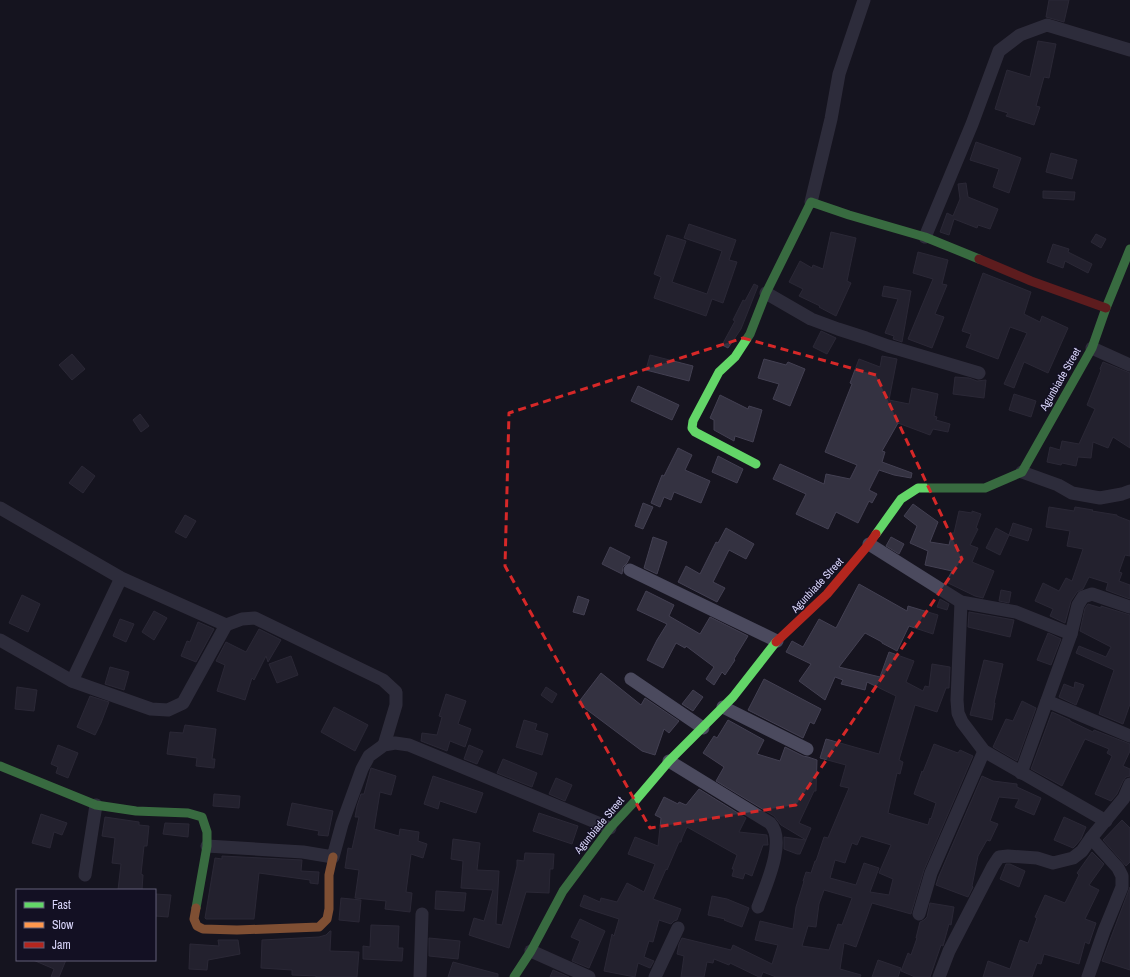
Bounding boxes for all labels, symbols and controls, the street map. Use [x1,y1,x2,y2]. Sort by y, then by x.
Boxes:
street label: Agunbiade Street [1036,345,1084,414]
street label: Agunbiade Street [787,554,846,616]
street label: Agunbiade Street [570,793,627,857]
legend [16,889,156,961]
text: Fast [52,897,71,913]
text: Slow [52,917,74,933]
text: Jam [52,937,71,953]

